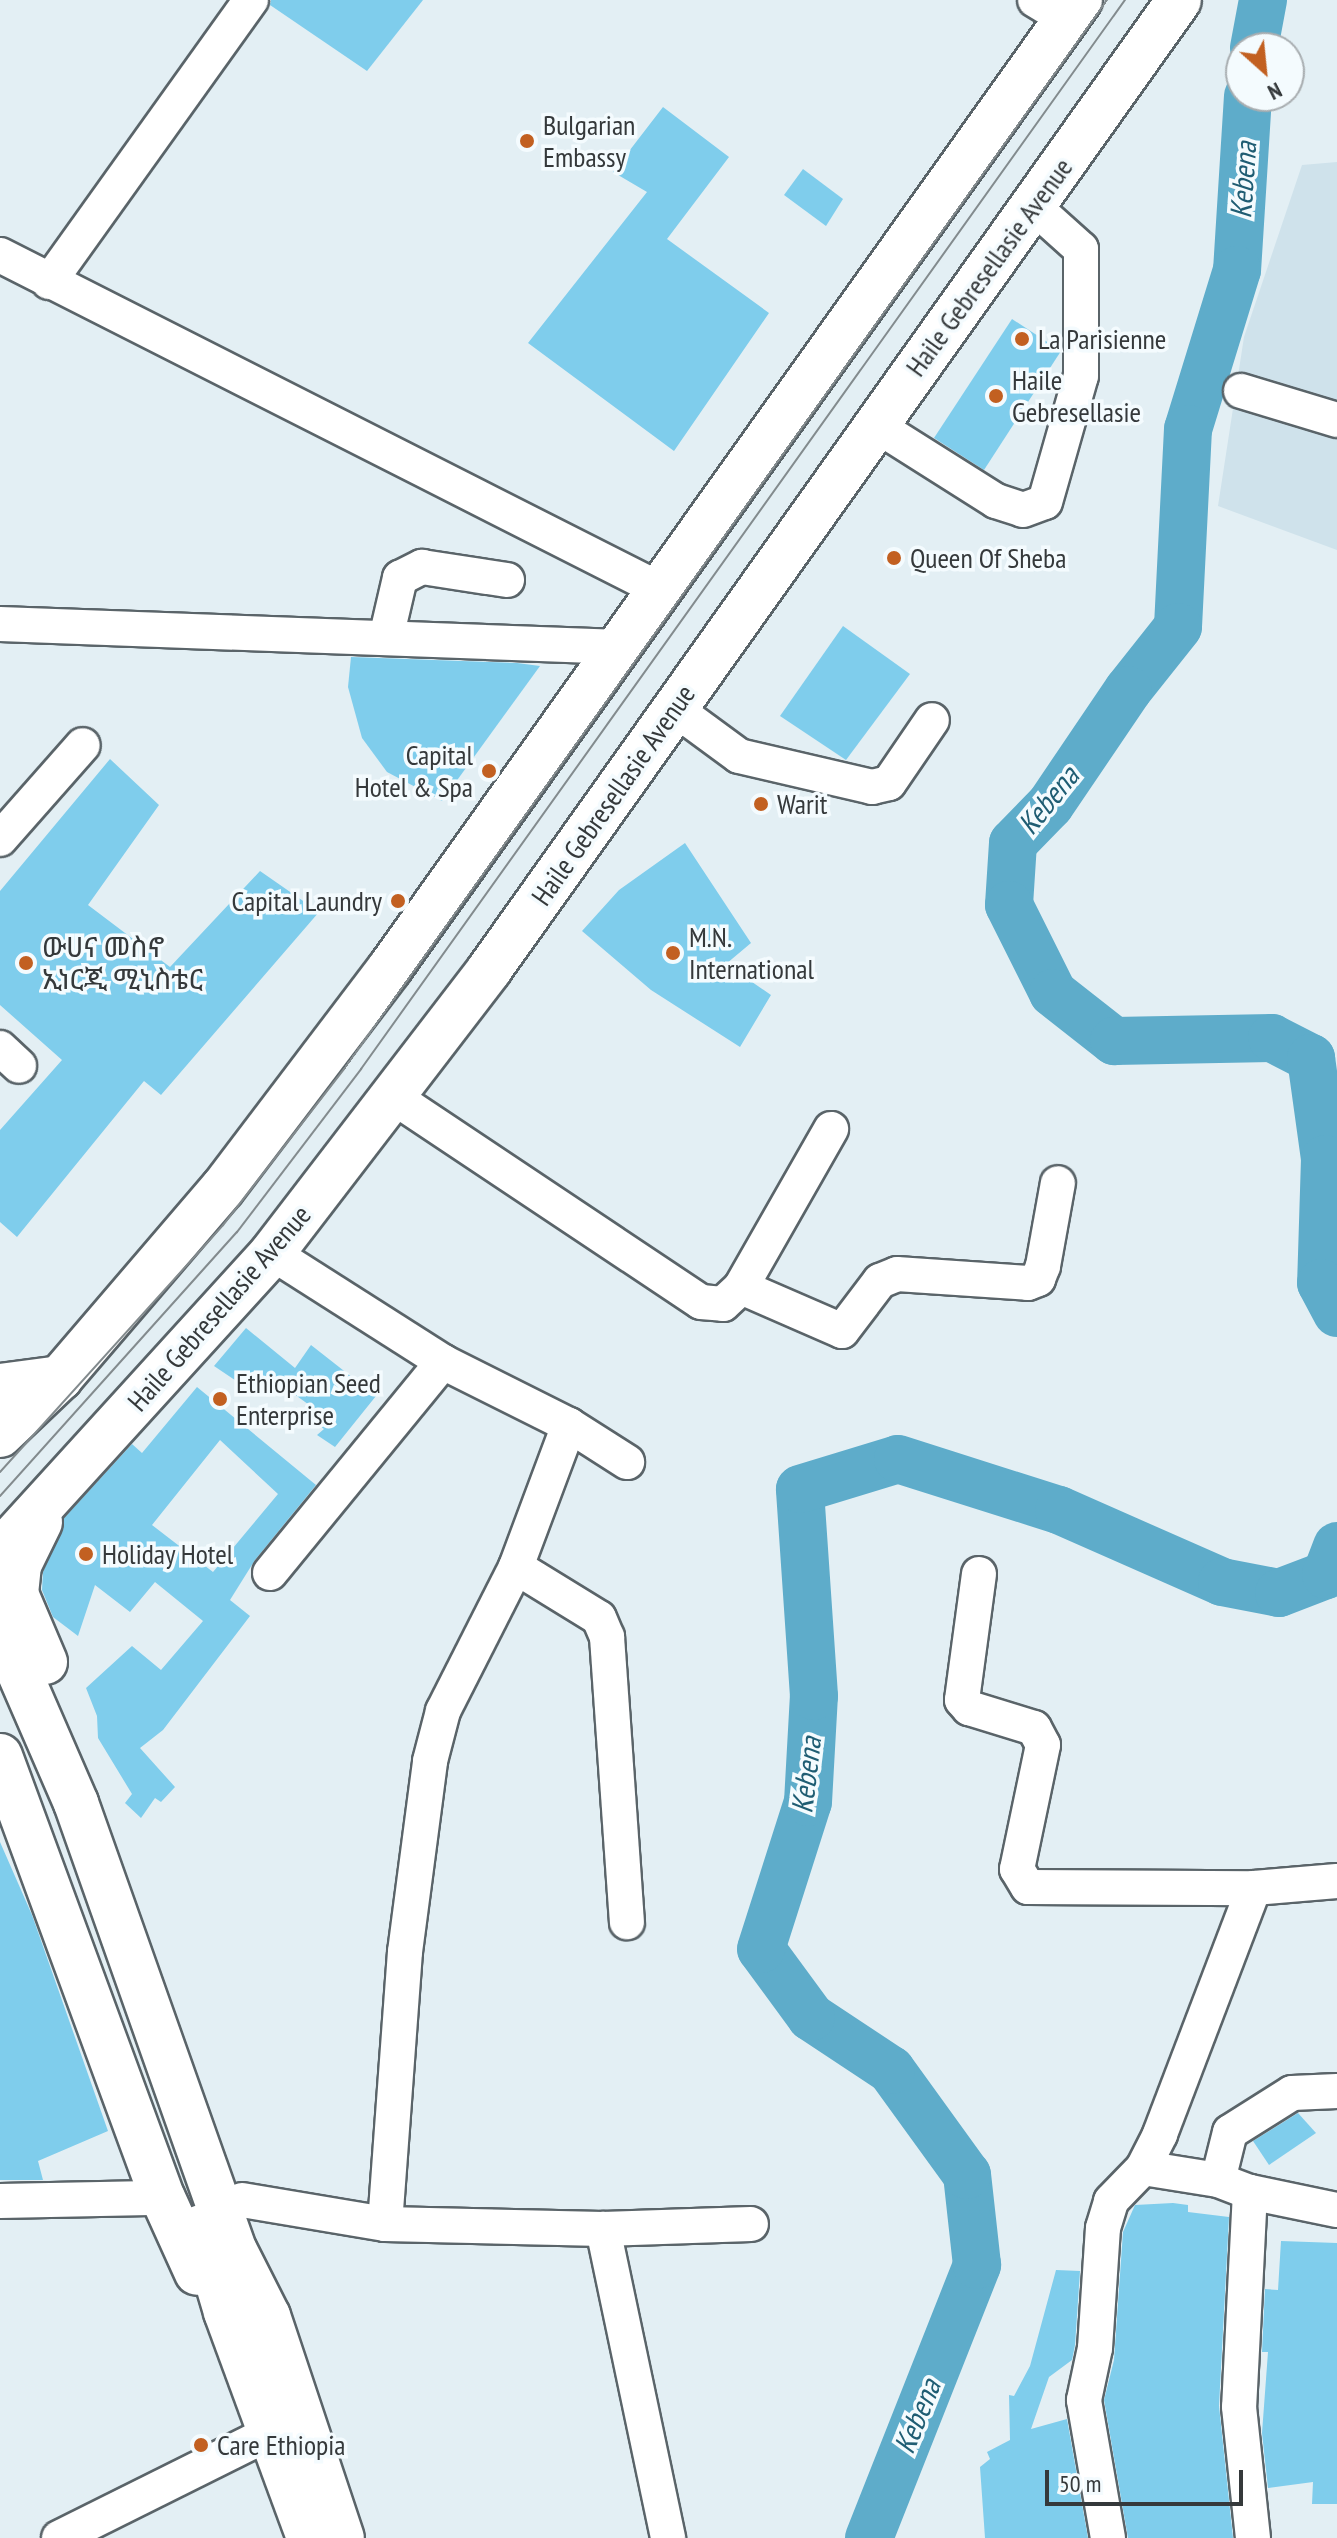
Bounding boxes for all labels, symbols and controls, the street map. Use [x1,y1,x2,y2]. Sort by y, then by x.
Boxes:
north arrow [1225,32,1305,112]
text: N [1263,76,1287,107]
place label: Bulgarian Embassy [543,108,635,174]
marker: Bulgarian Embassy [518,132,536,150]
water label: Kebena [1222,141,1264,219]
street label: Haile Gebresellasie Avenue [898,151,1080,383]
place label: La Parisienne [1038,322,1166,356]
marker: La Parisienne [1013,330,1031,348]
place label: Haile Gebresellasie [1012,363,1141,429]
marker: Haile Gebresellasie [987,387,1005,405]
place label: Queen Of Sheba [910,541,1066,575]
marker: Queen Of Sheba [885,549,903,567]
street label: Haile Gebresellasie Avenue [524,678,702,912]
place label: Capital Hotel & Spa [355,738,473,804]
water label: Kebena [1010,759,1086,841]
marker: Capital Hotel & Spa [480,762,498,780]
place label: Warit [777,787,828,821]
marker: Warit [752,795,770,813]
place label: Capital Laundry [232,884,382,918]
marker: Capital Laundry [389,892,407,910]
place label: M.N. International [689,920,814,986]
place label: ውሀና መስኖ ኢነርጂ ሚኒስቴር [42,930,203,996]
marker: M.N. International [664,944,682,962]
marker: ውሀና መስኖ ኢነርጂ ሚኒስቴር [17,954,35,972]
street label: Haile Gebresellasie Avenue [120,1198,318,1418]
place label: Ethiopian Seed Enterprise [236,1366,381,1432]
marker: Ethiopian Seed Enterprise [211,1390,229,1408]
place label: Holiday Hotel [102,1537,234,1571]
marker: Holiday Hotel [77,1545,95,1563]
water label: Kebena [783,1735,829,1815]
water label: Kebena [886,2374,948,2458]
place label: Care Ethiopia [217,2428,345,2462]
marker: Care Ethiopia [192,2436,210,2454]
scale bar [1049,2454,1247,2504]
text: 50 m [1059,2468,1101,2499]

